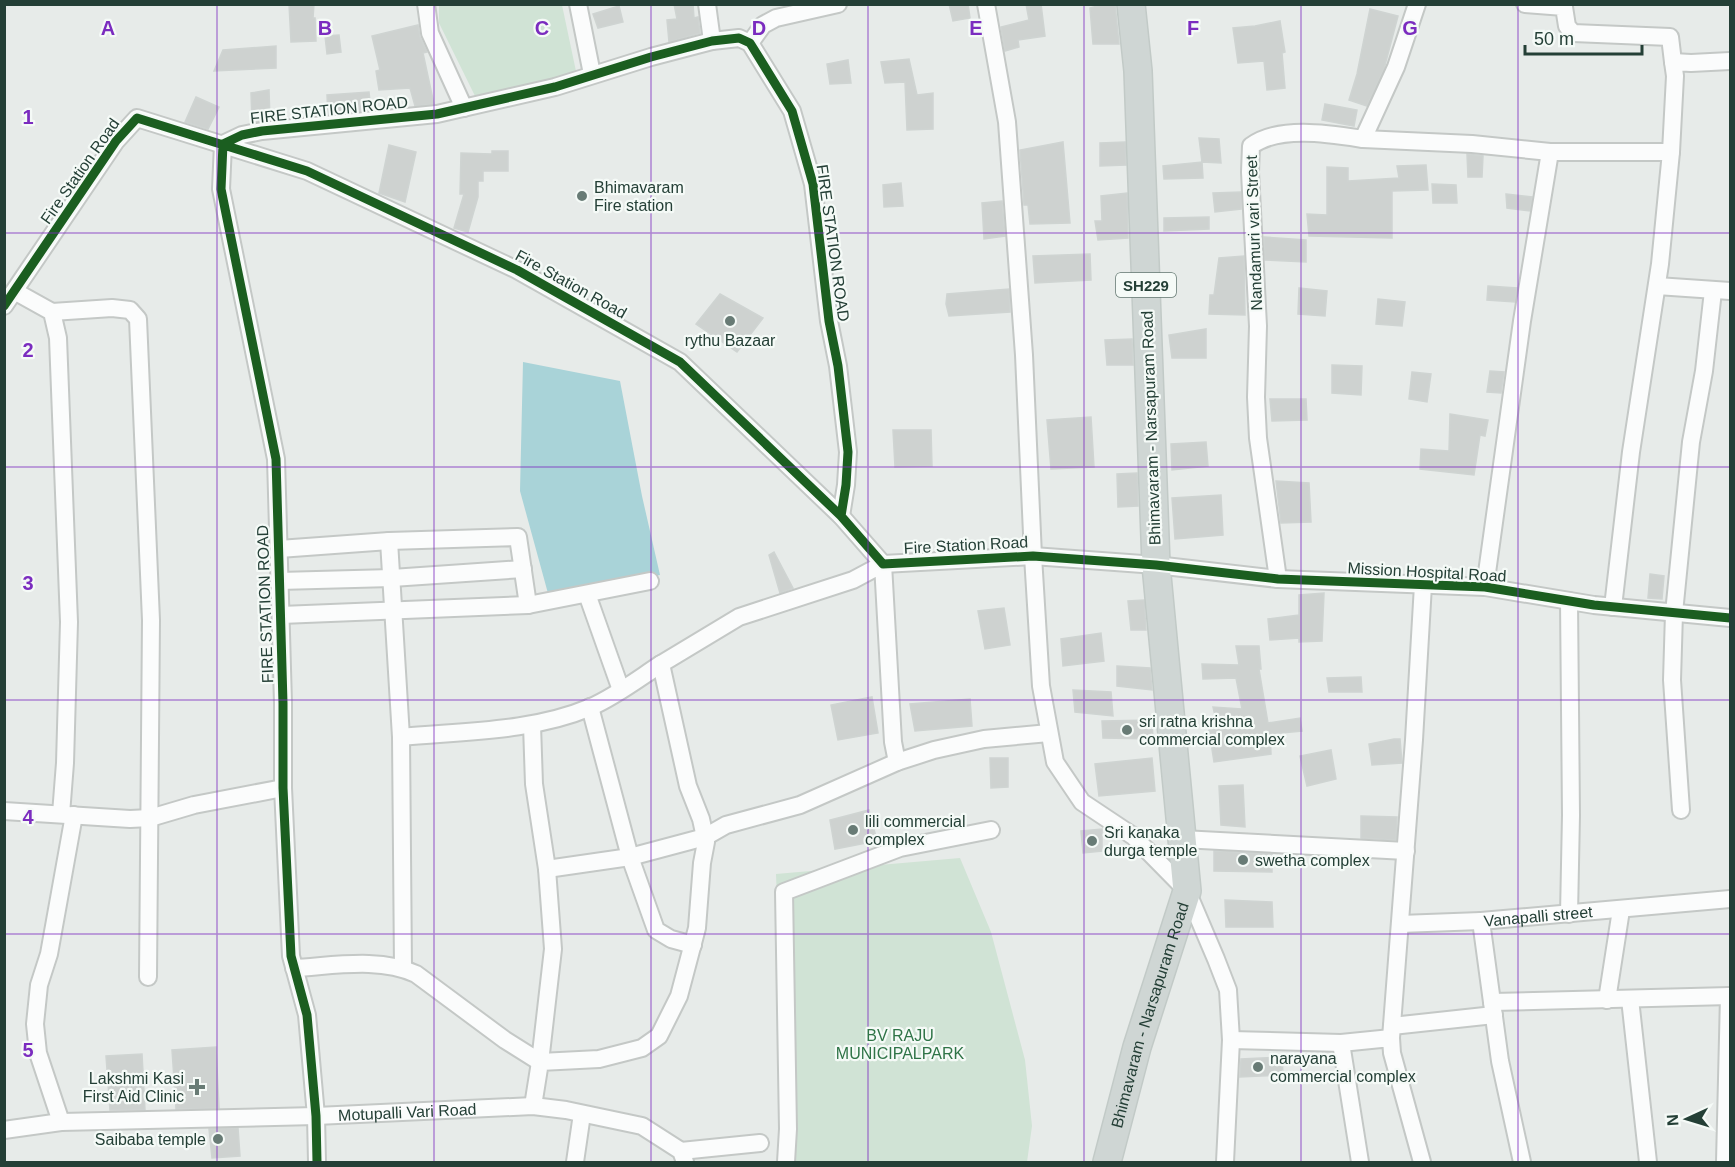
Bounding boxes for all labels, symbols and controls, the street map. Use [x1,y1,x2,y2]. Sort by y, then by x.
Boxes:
text: A [101,17,115,39]
text: B [318,17,332,39]
text: C [535,17,549,39]
text: D [752,17,766,39]
text: E [969,17,983,39]
text: F [1187,17,1199,39]
text: G [1402,17,1418,39]
scale bar [1525,18,1642,56]
text: 50 m [1534,29,1574,49]
street label: FIRE STATION ROAD [249,93,409,127]
text: 1 [22,106,34,128]
street label: Fire Station Road [37,115,123,227]
street label: Nandamuri vari Street [1243,154,1265,311]
street label: FIRE STATION ROAD [814,163,852,323]
place label: Bhimavaram Fire station [594,179,684,214]
marker: Bhimavaram Fire station [575,189,589,203]
street label: Fire Station Road [512,246,630,322]
road number: SH229 [1116,273,1176,297]
street label: Bhimavaram - Narsapuram Road [1138,310,1164,546]
marker: rythu Bazaar [723,314,737,328]
place label: rythu Bazaar [685,332,776,349]
text: 2 [22,339,34,361]
street label: FIRE STATION ROAD [254,524,276,684]
street label: Fire Station Road [903,533,1029,557]
street label: Mission Hospital Road [1347,559,1507,585]
text: 3 [22,572,34,594]
place label: sri ratna krishna commercial complex [1139,713,1285,748]
marker: sri ratna krishna commercial complex [1120,723,1134,737]
text: 4 [22,806,34,828]
place label: lili commercial complex [865,813,965,848]
marker: lili commercial complex [846,823,860,837]
place label: Sri kanaka durga temple [1104,824,1197,859]
marker: Sri kanaka durga temple [1085,834,1099,848]
place label: swetha complex [1255,852,1370,869]
marker: swetha complex [1236,853,1250,867]
street label: Bhimavaram - Narsapuram Road [1108,900,1191,1130]
street label: Vanapalli street [1483,903,1594,929]
park label: BV RAJU MUNICIPALPARK [836,1027,964,1062]
text: 5 [22,1039,34,1061]
place label: narayana commercial complex [1270,1050,1416,1085]
marker: narayana commercial complex [1251,1060,1265,1074]
place label: Lakshmi Kasi First Aid Clinic [83,1070,184,1105]
marker: Lakshmi Kasi First Aid Clinic [188,1078,206,1096]
north arrow [1657,1089,1717,1149]
street label: Motupalli Vari Road [338,1100,477,1123]
text: N [1664,1114,1681,1126]
place label: Saibaba temple [95,1131,206,1148]
marker: Saibaba temple [211,1132,225,1146]

